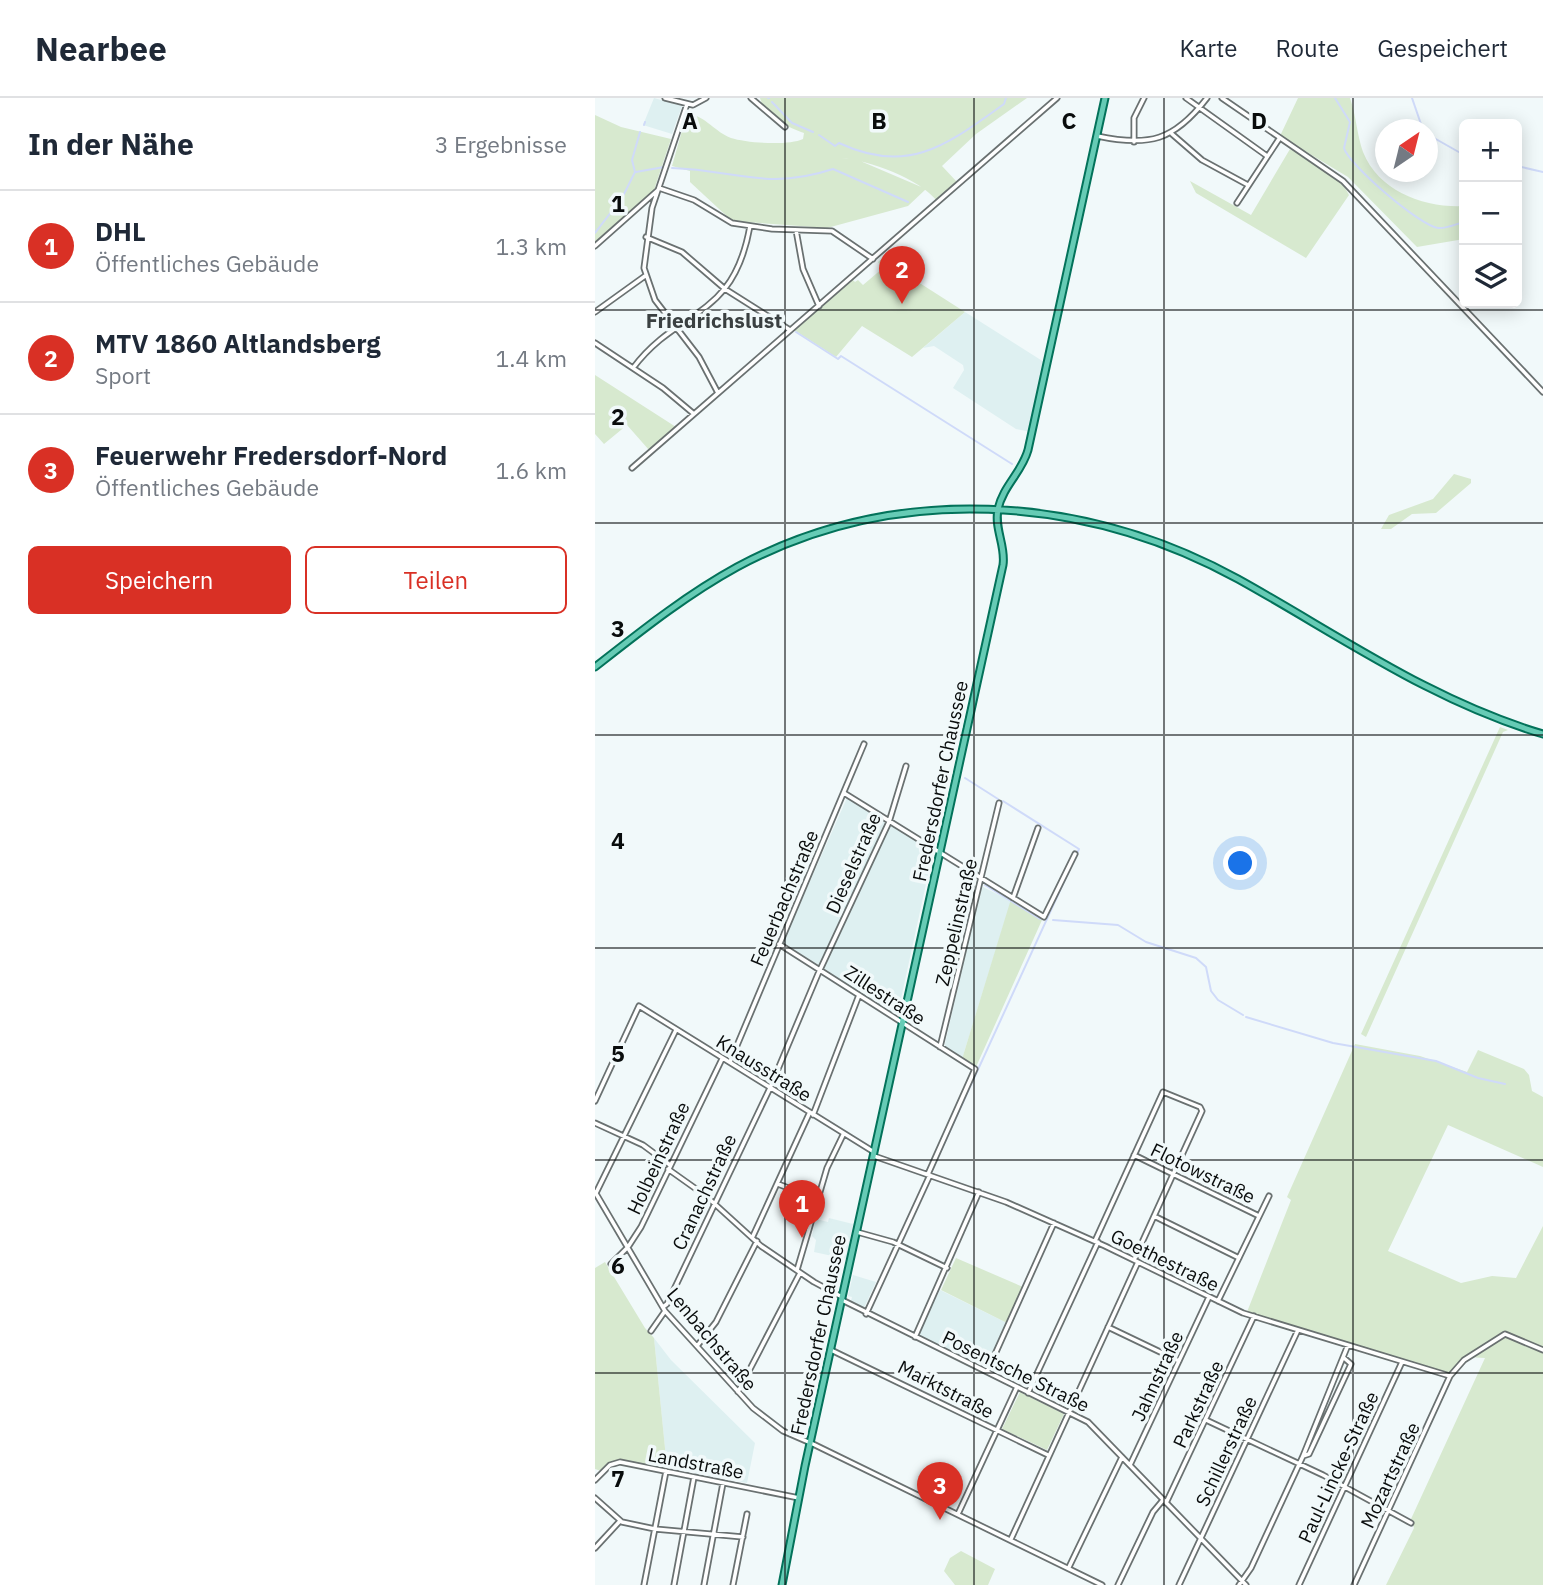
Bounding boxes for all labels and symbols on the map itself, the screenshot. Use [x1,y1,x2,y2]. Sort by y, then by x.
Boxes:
text: A [682,105,698,135]
text: B [871,105,887,135]
text: C [1062,105,1077,135]
text: D [1251,105,1267,135]
north arrow [1375,119,1438,182]
text: 1 [611,188,625,218]
pin: 2 [879,246,925,304]
district label: Friedrichslust [646,306,782,334]
text: 2 [611,401,625,431]
text: 3 [611,613,625,643]
street label: Fredersdorfer Chaussee [907,678,973,884]
street label: Dieselstraße [820,809,886,917]
text: 4 [611,825,625,855]
street label: Feuerbachstraße [744,826,824,970]
your location [1223,846,1257,880]
street label: Zeppelinstraße [930,856,982,988]
street label: Zillestraße [840,960,930,1030]
street label: Knausstraße [712,1029,816,1107]
text: 5 [611,1038,625,1068]
street label: Holbeinstraße [621,1098,695,1218]
street label: Cranachstraße [667,1130,741,1254]
street label: Flotowstraße [1147,1137,1259,1209]
pin: 1 [779,1180,825,1238]
street label: Goethestraße [1107,1223,1223,1297]
street label: Fredersdorfer Chaussee [785,1232,851,1438]
text: 6 [611,1250,625,1280]
street label: Lenbachstraße [662,1282,762,1396]
street label: Posentsche Straße [938,1325,1094,1417]
street label: Jahnstraße [1126,1327,1188,1425]
street label: Marktstraße [894,1355,998,1423]
street label: Parkstraße [1167,1356,1229,1452]
street label: Paul-Lincke-Straße [1292,1387,1384,1547]
street label: Schillerstraße [1190,1392,1262,1510]
street label: Mozartstraße [1355,1418,1425,1532]
street label: Landstraße [646,1442,746,1484]
pin: 3 [917,1462,963,1520]
text: 7 [611,1463,625,1493]

